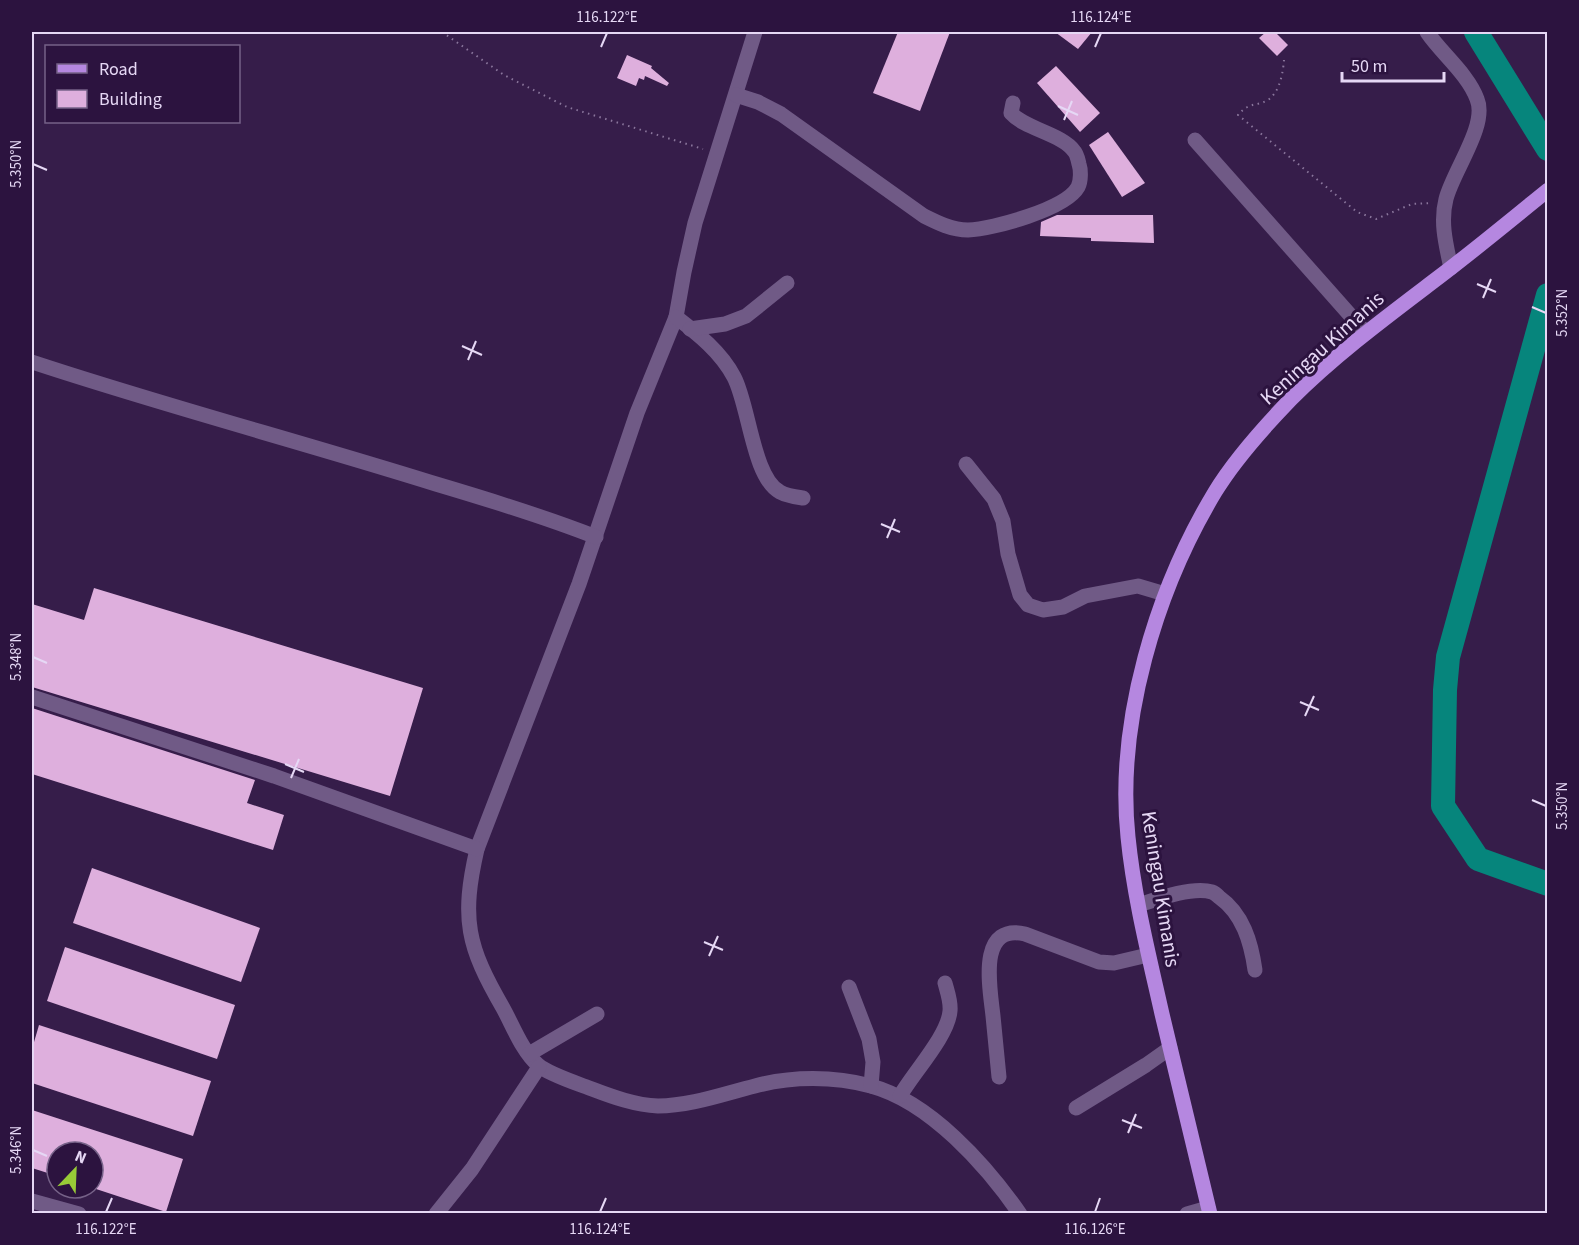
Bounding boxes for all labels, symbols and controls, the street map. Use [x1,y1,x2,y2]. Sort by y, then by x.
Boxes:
text: 116.122°E [576,7,638,28]
text: 116.124°E [1070,7,1132,28]
legend [45,45,240,123]
scale bar [1342,45,1444,83]
text: 50 m [1351,54,1387,79]
text: Road [99,57,138,82]
text: Building [99,87,162,112]
text: 5.350°N [6,140,27,188]
street label: Keningau Kimanis [1253,284,1391,412]
text: 5.352°N [1552,289,1573,337]
text: 5.348°N [6,633,27,681]
text: 5.350°N [1552,782,1573,830]
street label: Keningau Kimanis [1134,809,1188,969]
text: 5.346°N [6,1126,27,1174]
north arrow [45,1140,105,1200]
text: N [71,1145,90,1169]
text: 116.122°E [75,1219,137,1240]
text: 116.124°E [569,1219,631,1240]
text: 116.126°E [1064,1219,1126,1240]

